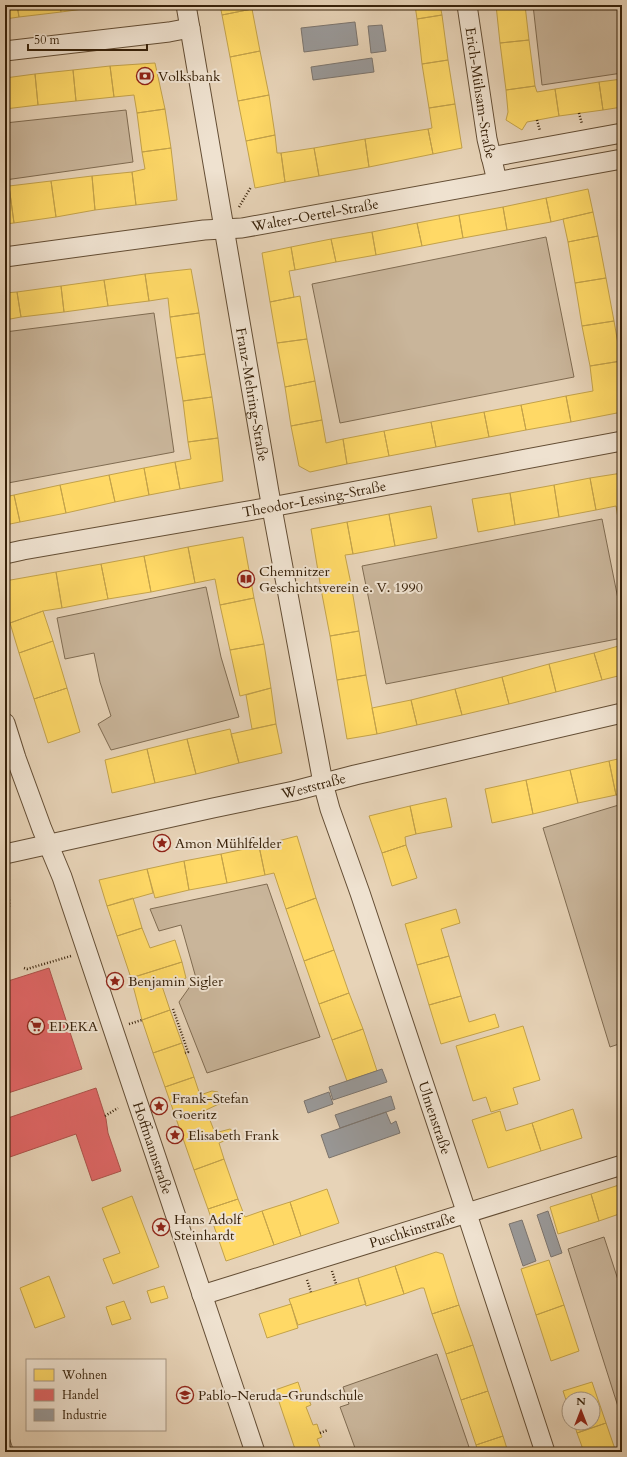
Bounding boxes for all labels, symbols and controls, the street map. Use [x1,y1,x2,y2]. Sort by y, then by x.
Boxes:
scale bar [28,26,147,52]
street label: Erich-Mühsam-Straße [461,26,501,161]
text: 50 m [34,32,61,48]
bank icon: Volksbank [135,66,155,86]
place label: Volksbank [158,67,221,86]
street label: Walter-Oertel-Straße [249,194,380,236]
street label: Franz-Mehring-Straße [232,326,273,463]
street label: Theodor-Lessing-Straße [241,476,388,521]
place label: Chemnitzer Geschichtsverein e. V. 1990 [259,562,423,597]
library icon: Chemnitzer Geschichtsverein e. V. 1990 [236,569,256,589]
street label: Weststraße [279,768,348,803]
place icon: Amon Mühlfelder [152,833,172,853]
place label: Amon Mühlfelder [175,834,282,853]
place icon: Benjamin Sigler [105,971,125,991]
place label: Benjamin Sigler [128,972,224,991]
supermarket icon: EDEKA [26,1016,46,1036]
place label: EDEKA [49,1017,98,1036]
street label: Ulmenstraße [414,1079,456,1157]
place label: Frank-Stefan Goeritz [172,1089,249,1124]
place icon: Frank-Stefan Goeritz [149,1096,169,1116]
street label: Hoffmannstraße [129,1099,177,1197]
place icon: Elisabeth Frank [165,1125,185,1145]
place label: Elisabeth Frank [188,1126,280,1145]
street label: Puschkinstraße [367,1208,458,1252]
place label: Hans Adolf Steinhardt [174,1210,244,1245]
place icon: Hans Adolf Steinhardt [151,1217,171,1237]
legend [26,1359,166,1431]
text: Wohnen [61,1367,108,1383]
school or university icon: Pablo-Neruda-Grundschule [175,1385,195,1405]
place label: Pablo-Neruda-Grundschule [198,1386,364,1405]
text: Handel [62,1387,99,1403]
north arrow [561,1391,601,1431]
text: N [576,1394,586,1409]
text: Industrie [62,1407,107,1423]

